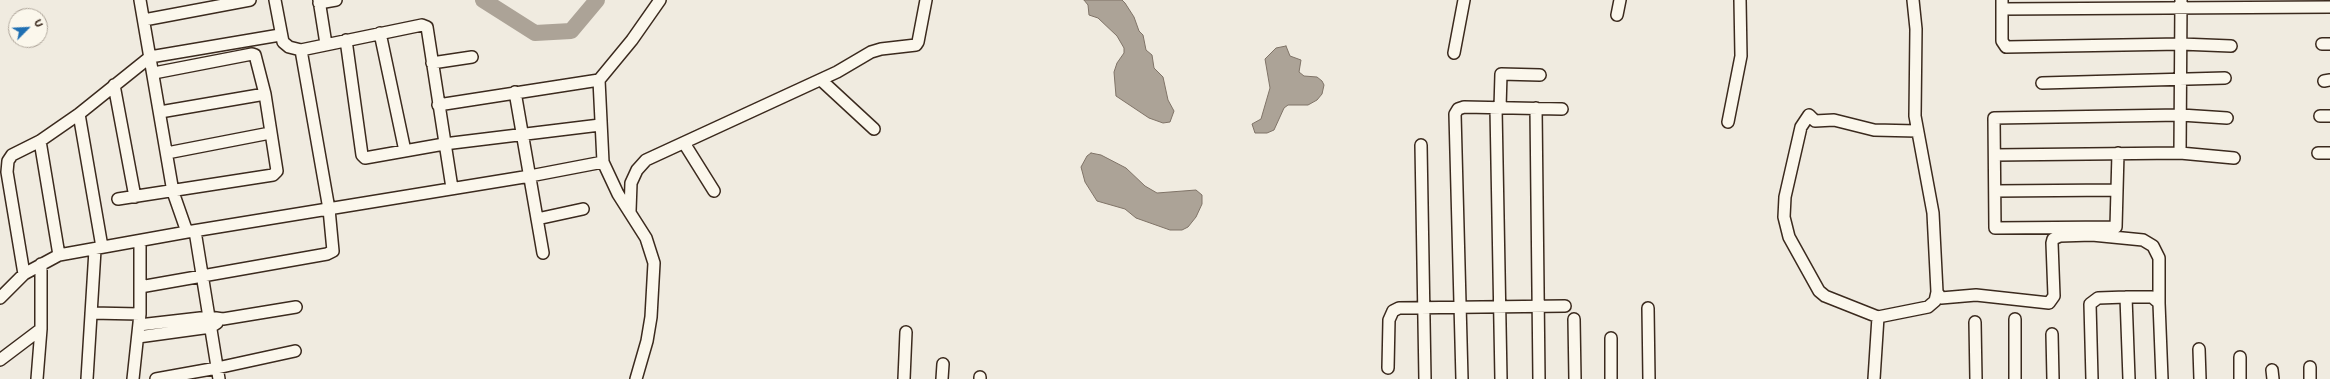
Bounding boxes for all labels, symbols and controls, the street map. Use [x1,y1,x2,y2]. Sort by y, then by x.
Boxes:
north arrow [8,8,48,48]
text: U [31,17,46,29]

